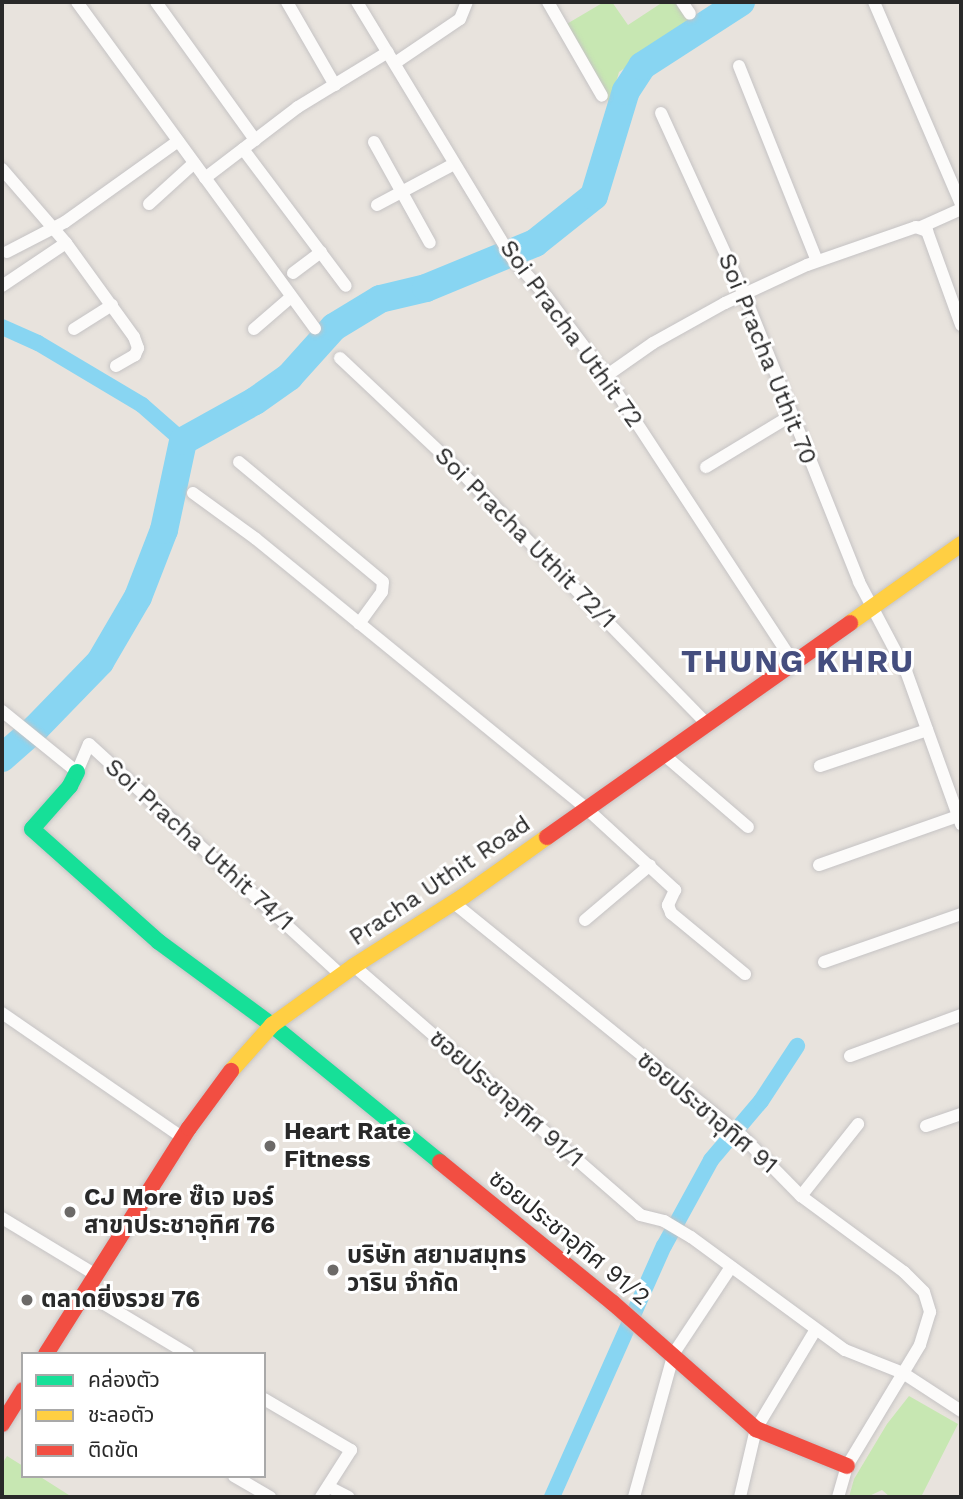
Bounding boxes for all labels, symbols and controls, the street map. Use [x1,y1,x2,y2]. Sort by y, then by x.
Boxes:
street label: Soi Pracha Uthit 72 [493,234,649,434]
street label: Soi Pracha Uthit 70 [711,249,823,469]
street label: Soi Pracha Uthit 72/1 [428,441,622,635]
district label: THUNG KHRU [682,642,914,680]
street label: Soi Pracha Uthit 74/1 [98,752,300,938]
street label: Pracha Uthit Road [344,810,536,952]
street label: ซอยประชาอุทิศ 91/1 [423,1024,589,1174]
street label: ซอยประชาอุทิศ 91 [631,1046,783,1180]
place label: Heart Rate Fitness [284,1118,411,1174]
marker: Heart Rate Fitness [262,1138,278,1154]
street label: ซอยประชาอุทิศ 91/2 [483,1164,655,1312]
place label: CJ More ซ๊เจ มอร์ สาขาประชาอุทิศ 76 [84,1184,276,1240]
marker: CJ More ซ๊เจ มอร์ สาขาประชาอุทิศ 76 [62,1204,78,1220]
place label: บริษัท สยามสมุทร วาริน จำกัด [347,1242,526,1298]
marker: บริษัท สยามสมุทร วาริน จำกัด [325,1262,341,1278]
place label: ตลาดยิ่งรวย 76 [41,1286,201,1314]
marker: ตลาดยิ่งรวย 76 [19,1292,35,1308]
legend [21,1352,266,1478]
text: คล่องตัว [88,1367,160,1392]
text: ชะลอตัว [88,1402,154,1427]
text: ติดขัด [88,1437,139,1462]

